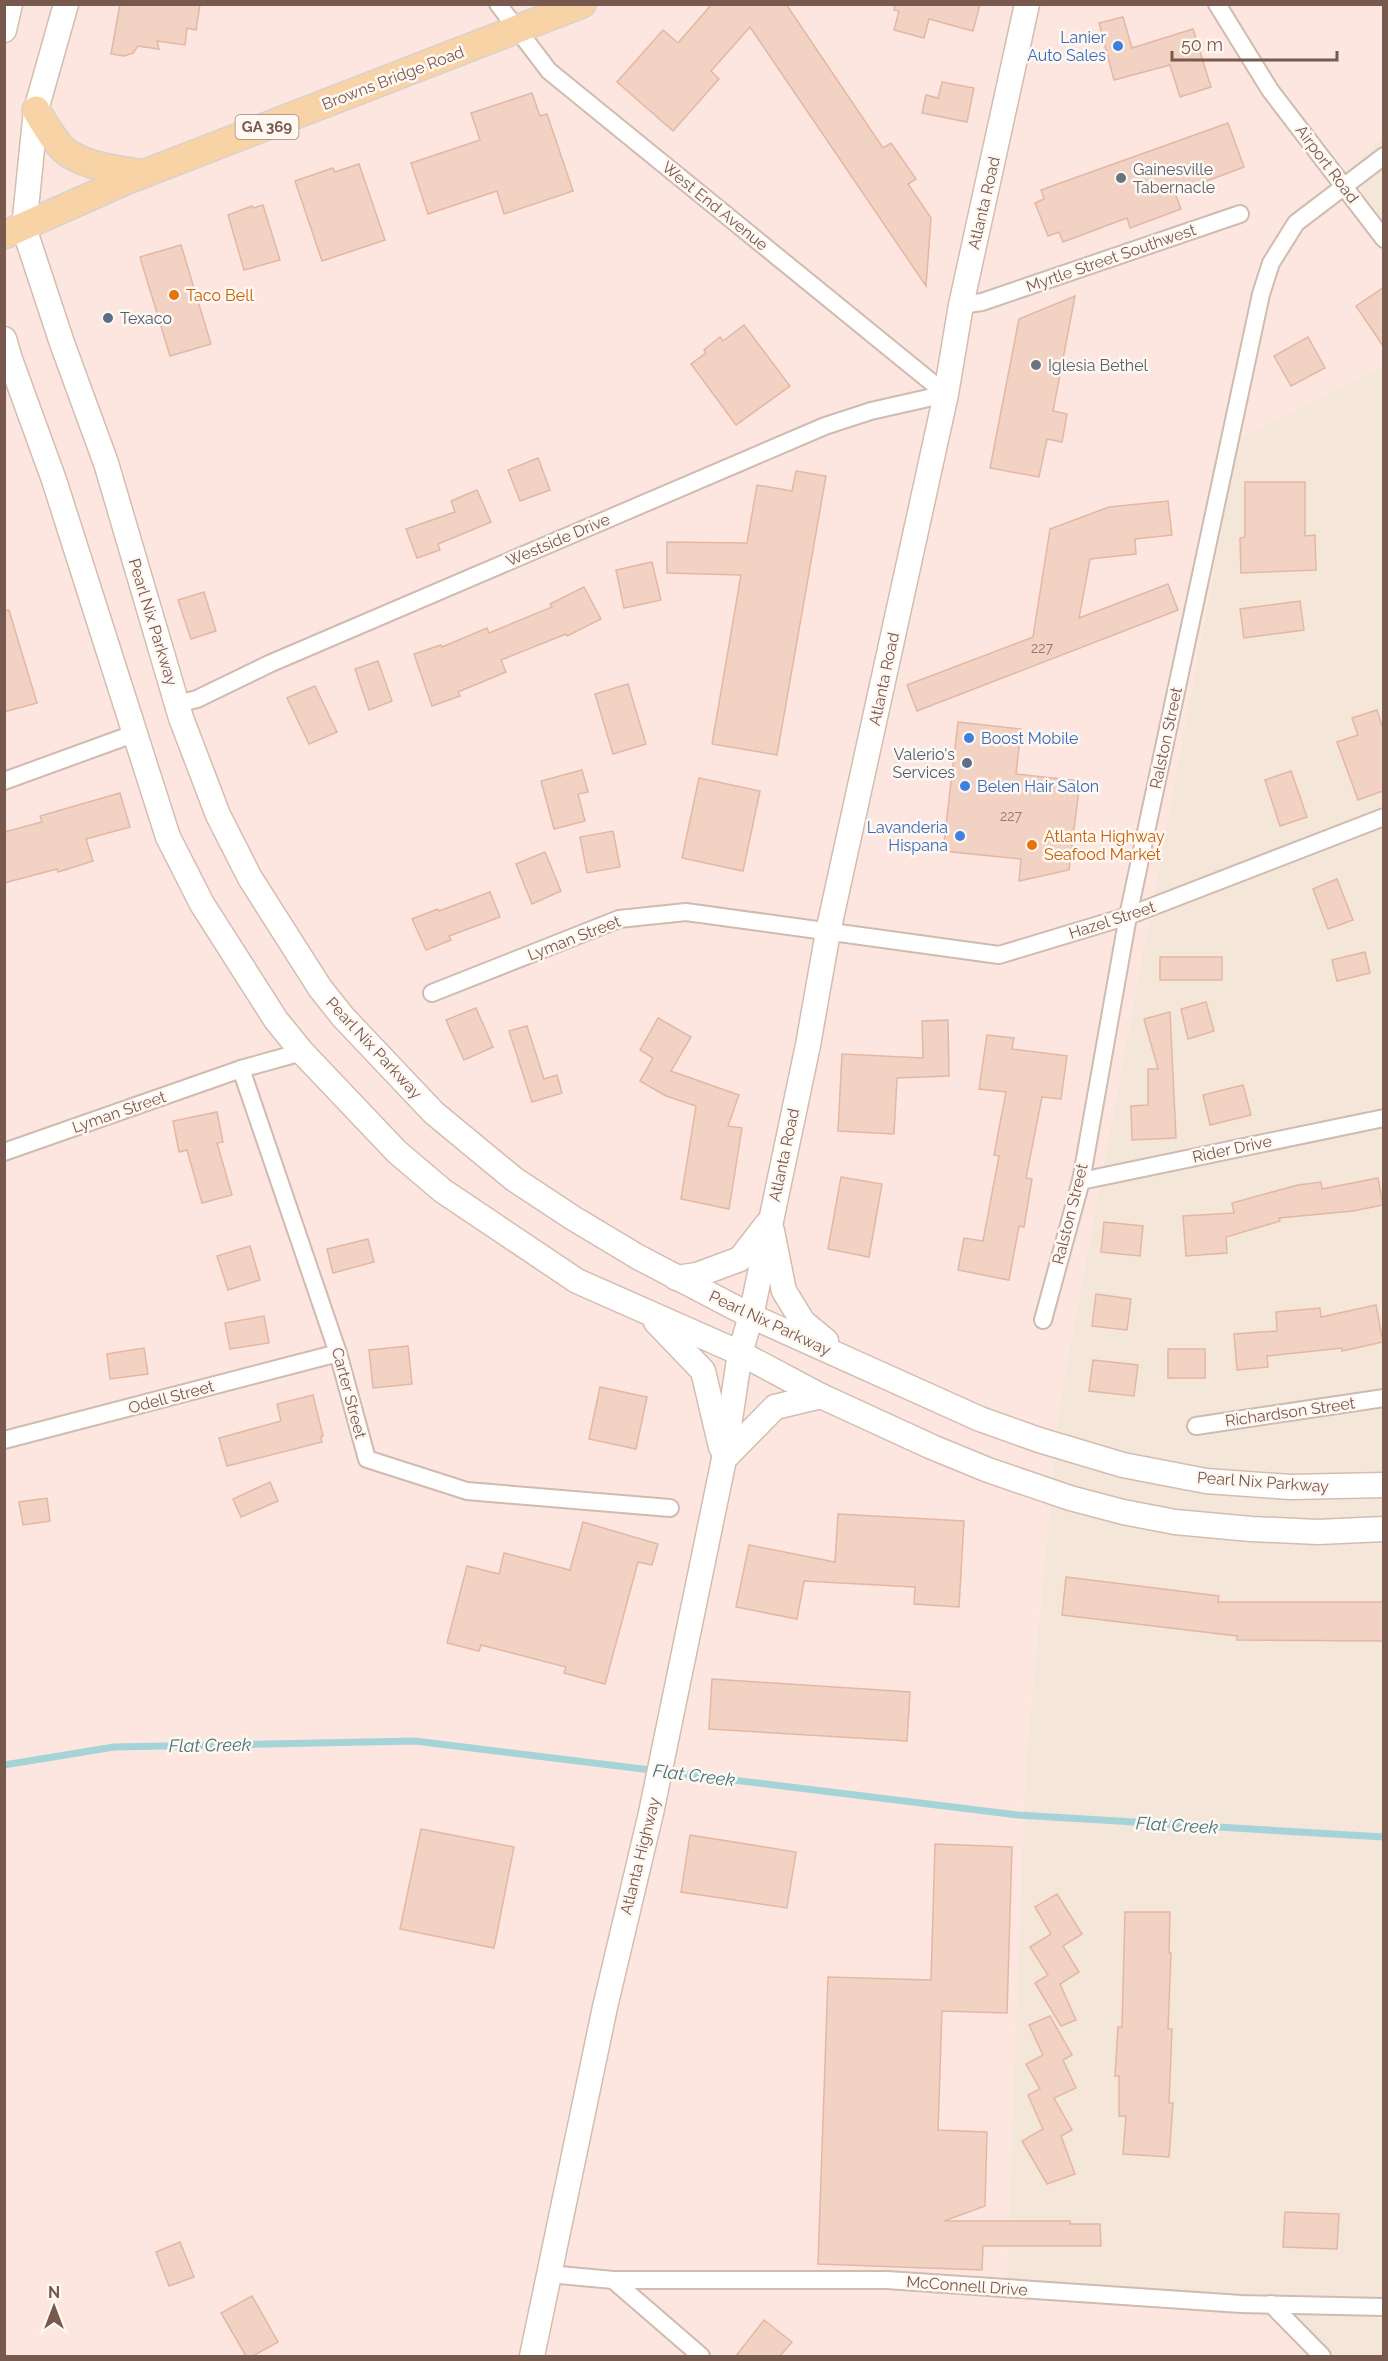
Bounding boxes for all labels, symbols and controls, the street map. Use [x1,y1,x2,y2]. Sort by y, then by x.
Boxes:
scale bar [1172,24,1337,62]
place label: Lanier Auto Sales [1027,28,1106,65]
text: 50 m [1181,34,1223,55]
marker: Lanier Auto Sales [1111,39,1125,53]
street label: Browns Bridge Road [319,42,467,114]
road number: GA 369 [236,115,298,139]
street label: Airport Road [1292,121,1363,207]
street label: Atlanta Road [964,155,1004,251]
street label: West End Avenue [658,157,772,255]
place label: Gainesville Tabernacle [1133,160,1215,197]
marker: Gainesville Tabernacle [1114,171,1128,185]
street label: Myrtle Street Southwest [1024,220,1199,296]
place label: Taco Bell [186,286,255,305]
marker: Taco Bell [167,288,181,302]
place label: Texaco [120,309,172,328]
marker: Texaco [101,311,115,325]
place label: Iglesia Bethel [1048,356,1149,375]
marker: Iglesia Bethel [1029,358,1043,372]
street label: Westside Drive [503,510,613,570]
street label: Pearl Nix Parkway [125,556,181,688]
street label: Atlanta Road [865,631,903,727]
house number: 227 [1031,640,1054,656]
street label: Ralston Street [1146,685,1186,791]
place label: Boost Mobile [981,729,1078,748]
marker: Boost Mobile [962,731,976,745]
place label: Valerio's Services [892,745,955,782]
marker: Valerio's Services [960,756,974,770]
place label: Belen Hair Salon [977,777,1099,796]
marker: Belen Hair Salon [958,779,972,793]
house number: 227 [1000,808,1023,824]
place label: Lavanderia Hispana [867,818,948,855]
place label: Atlanta Highway Seafood Market [1044,827,1165,864]
marker: Lavanderia Hispana [953,829,967,843]
marker: Atlanta Highway Seafood Market [1025,838,1039,852]
street label: Hazel Street [1066,897,1158,943]
street label: Lyman Street [525,911,624,964]
street label: Pearl Nix Parkway [322,993,426,1103]
street label: Lyman Street [70,1087,169,1137]
street label: Atlanta Road [765,1107,803,1203]
street label: Rider Drive [1191,1131,1273,1167]
street label: Ralston Street [1048,1161,1092,1267]
street label: Pearl Nix Parkway [706,1286,834,1360]
street label: Carter Street [328,1345,370,1441]
street label: Odell Street [126,1376,217,1418]
street label: Richardson Street [1224,1393,1357,1431]
street label: Pearl Nix Parkway [1196,1468,1330,1496]
water label: Flat Creek [169,1734,252,1756]
water label: Flat Creek [652,1760,737,1790]
street label: Atlanta Highway [616,1795,664,1917]
water label: Flat Creek [1135,1812,1219,1838]
street label: McConnell Drive [906,2272,1028,2300]
north arrow [24,2277,84,2337]
text: N [48,2283,60,2302]

